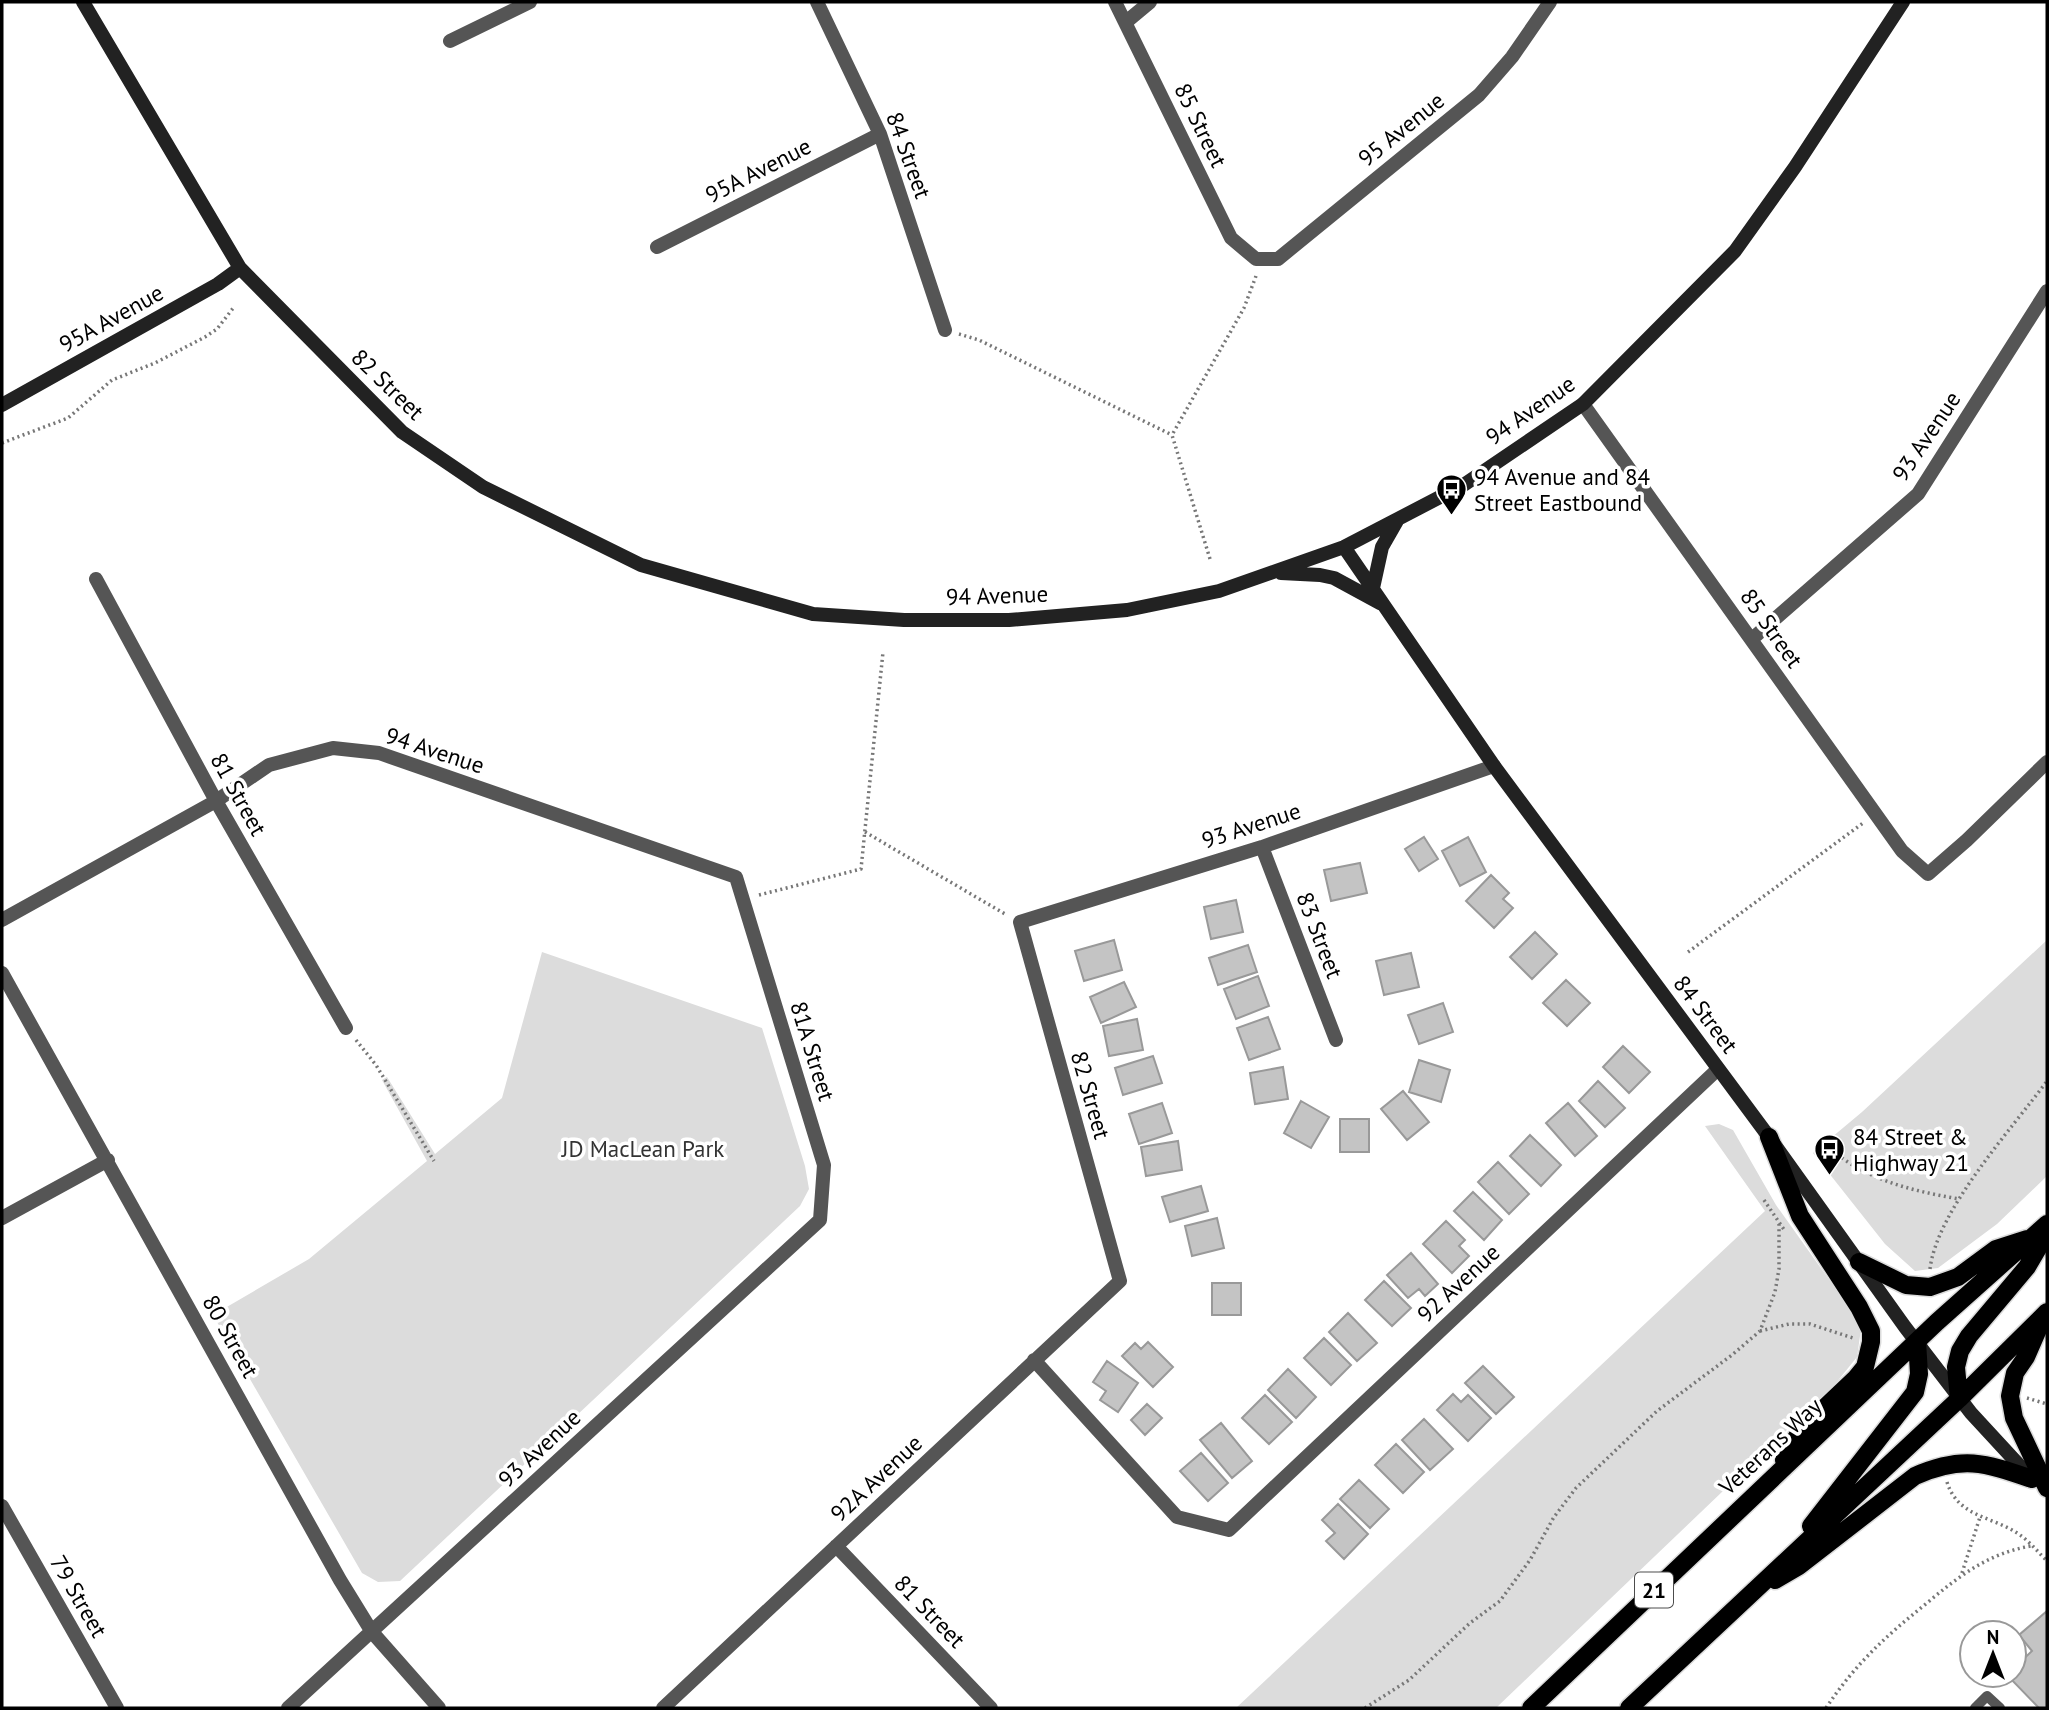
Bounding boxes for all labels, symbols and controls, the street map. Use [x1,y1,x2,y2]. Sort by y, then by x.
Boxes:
street label: 85 Street [1168,78,1234,172]
street label: 95 Avenue [1352,86,1450,172]
street label: 84 Street [880,108,938,202]
street label: 95A Avenue [700,131,816,209]
street label: 95A Avenue [54,277,168,359]
street label: 82 Street [346,342,431,426]
street label: 94 Avenue [1480,369,1580,451]
street label: 93 Avenue [1885,385,1967,487]
place label: 94 Avenue and 84 Street Eastbound [1474,462,1650,517]
bus stop icon: 94 Avenue and 84 Street Eastbound [1434,472,1468,516]
street label: 94 Avenue [945,579,1049,611]
street label: 85 Street [1734,583,1810,673]
street label: 94 Avenue [382,720,488,780]
street label: 81 Street [205,748,274,841]
street label: 93 Avenue [1198,795,1304,855]
street label: 83 Street [1290,888,1350,982]
street label: 84 Street [1667,969,1745,1059]
street label: 81A Street [784,998,842,1104]
street label: 82 Street [1065,1048,1117,1142]
place label: 84 Street & Highway 21 [1853,1122,1969,1177]
bus stop icon: 84 Street & Highway 21 [1813,1132,1847,1176]
park label: JD MacLean Park [561,1134,724,1163]
street label: 92 Avenue [1411,1238,1505,1328]
street label: 80 Street [197,1290,266,1383]
street label: Veterans Way [1712,1391,1828,1502]
street label: 93 Avenue [492,1403,586,1493]
street label: 92A Avenue [824,1428,928,1528]
street label: 79 Street [44,1550,114,1642]
street label: 81 Street [888,1569,972,1654]
road number: 21 [1635,1572,1673,1608]
north arrow [1958,1619,2028,1689]
text: N [1987,1625,1999,1649]

